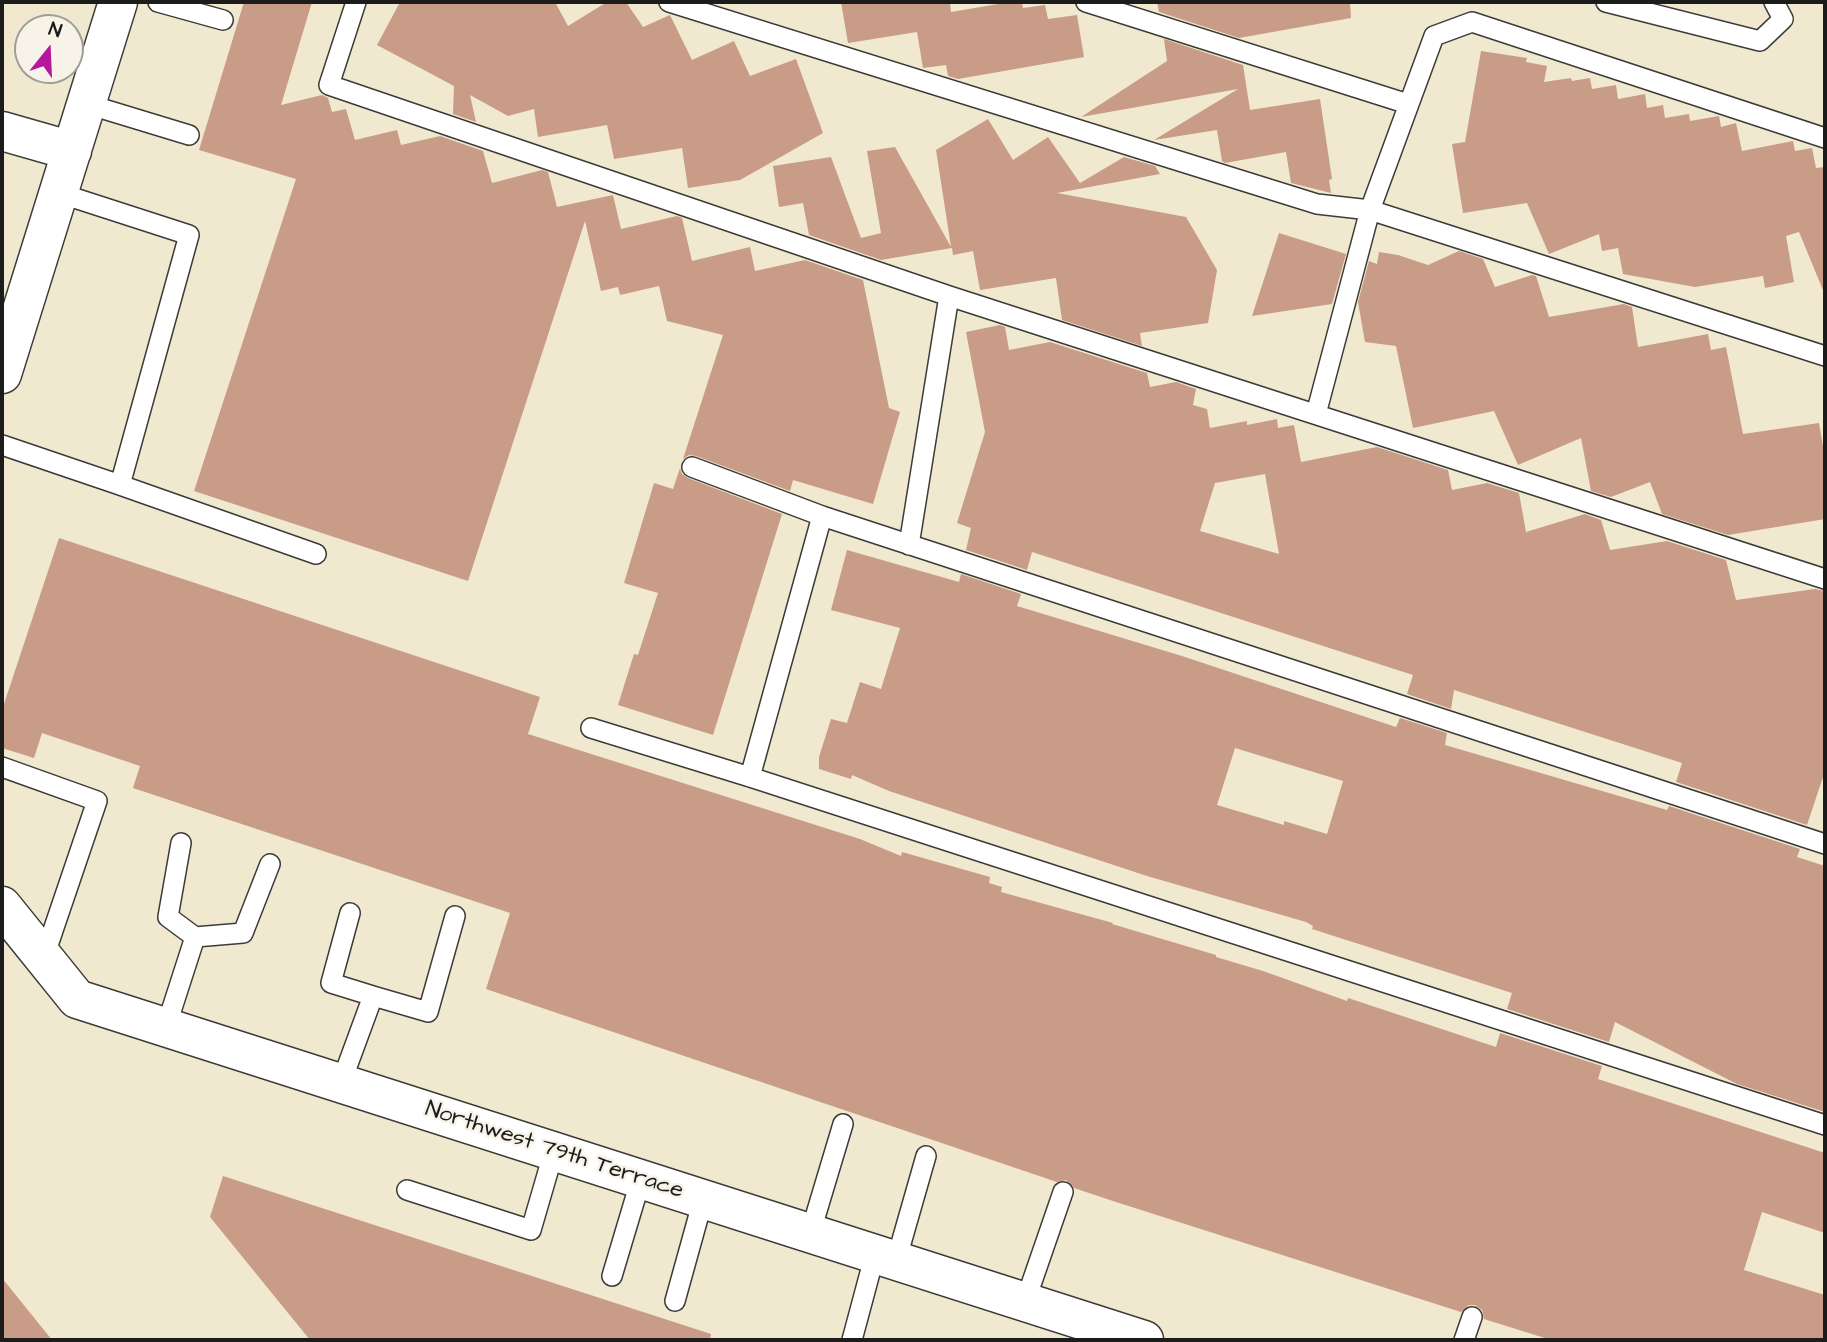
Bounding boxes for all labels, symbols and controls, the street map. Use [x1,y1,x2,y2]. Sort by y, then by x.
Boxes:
north arrow [14,14,84,84]
text: N [45,16,65,45]
street label: Northwest 79th Terrace [421,1096,687,1206]

